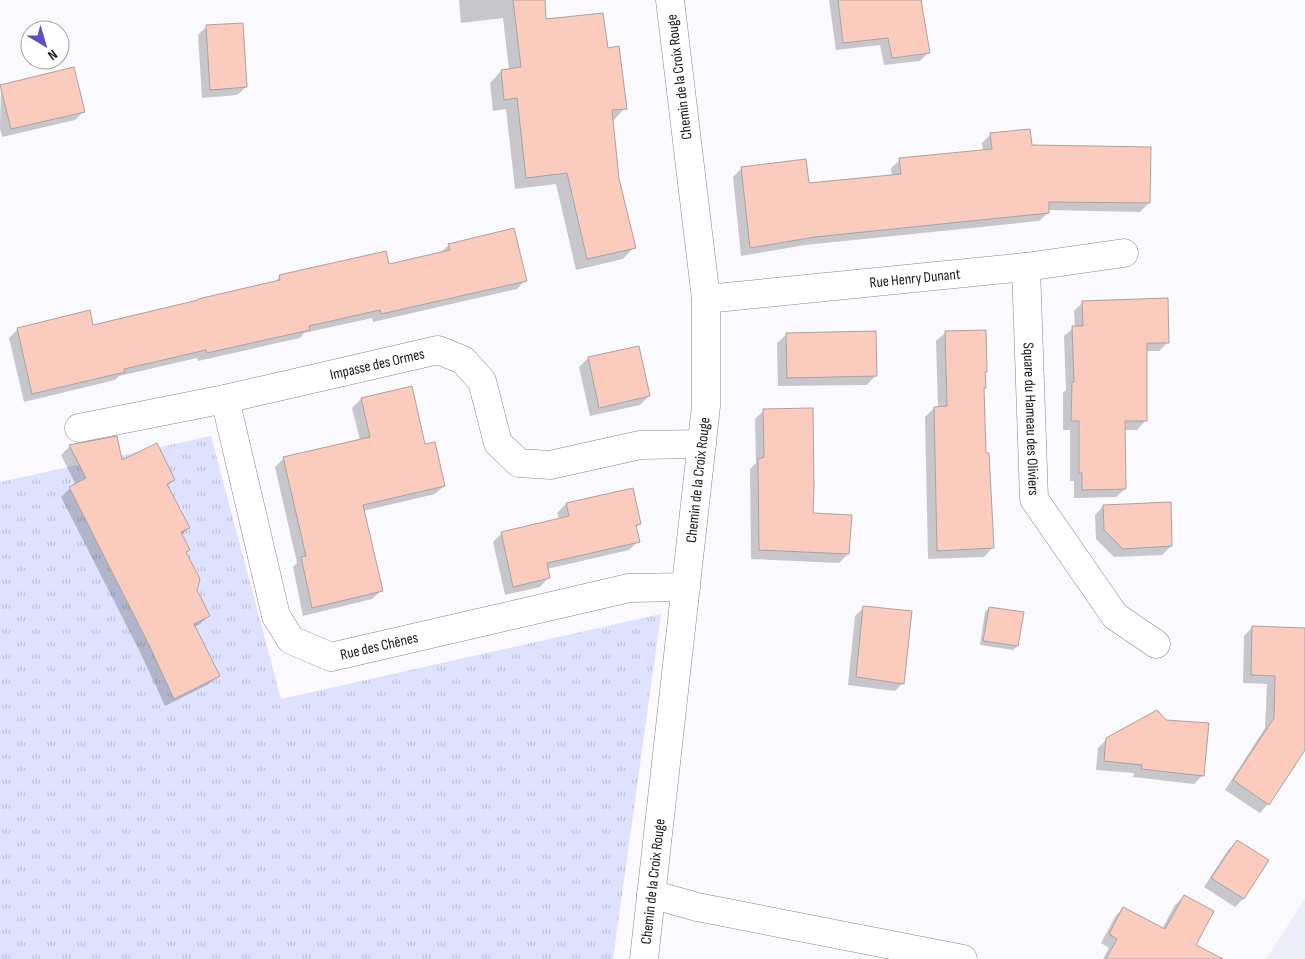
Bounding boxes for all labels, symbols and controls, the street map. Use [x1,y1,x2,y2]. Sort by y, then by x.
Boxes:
street label: Chemin de la Croix Rouge [662,13,697,141]
north arrow [20,20,70,70]
text: N [45,46,61,64]
street label: Rue Henry Dunant [869,265,962,293]
street label: Square du Hameau des Oliviers [1019,342,1043,496]
street label: Impasse des Ormes [328,344,426,385]
street label: Chemin de la Croix Rouge [682,416,715,544]
street label: Rue des Chênes [338,628,420,665]
street label: Chemin de la Croix Rouge [637,818,670,945]

